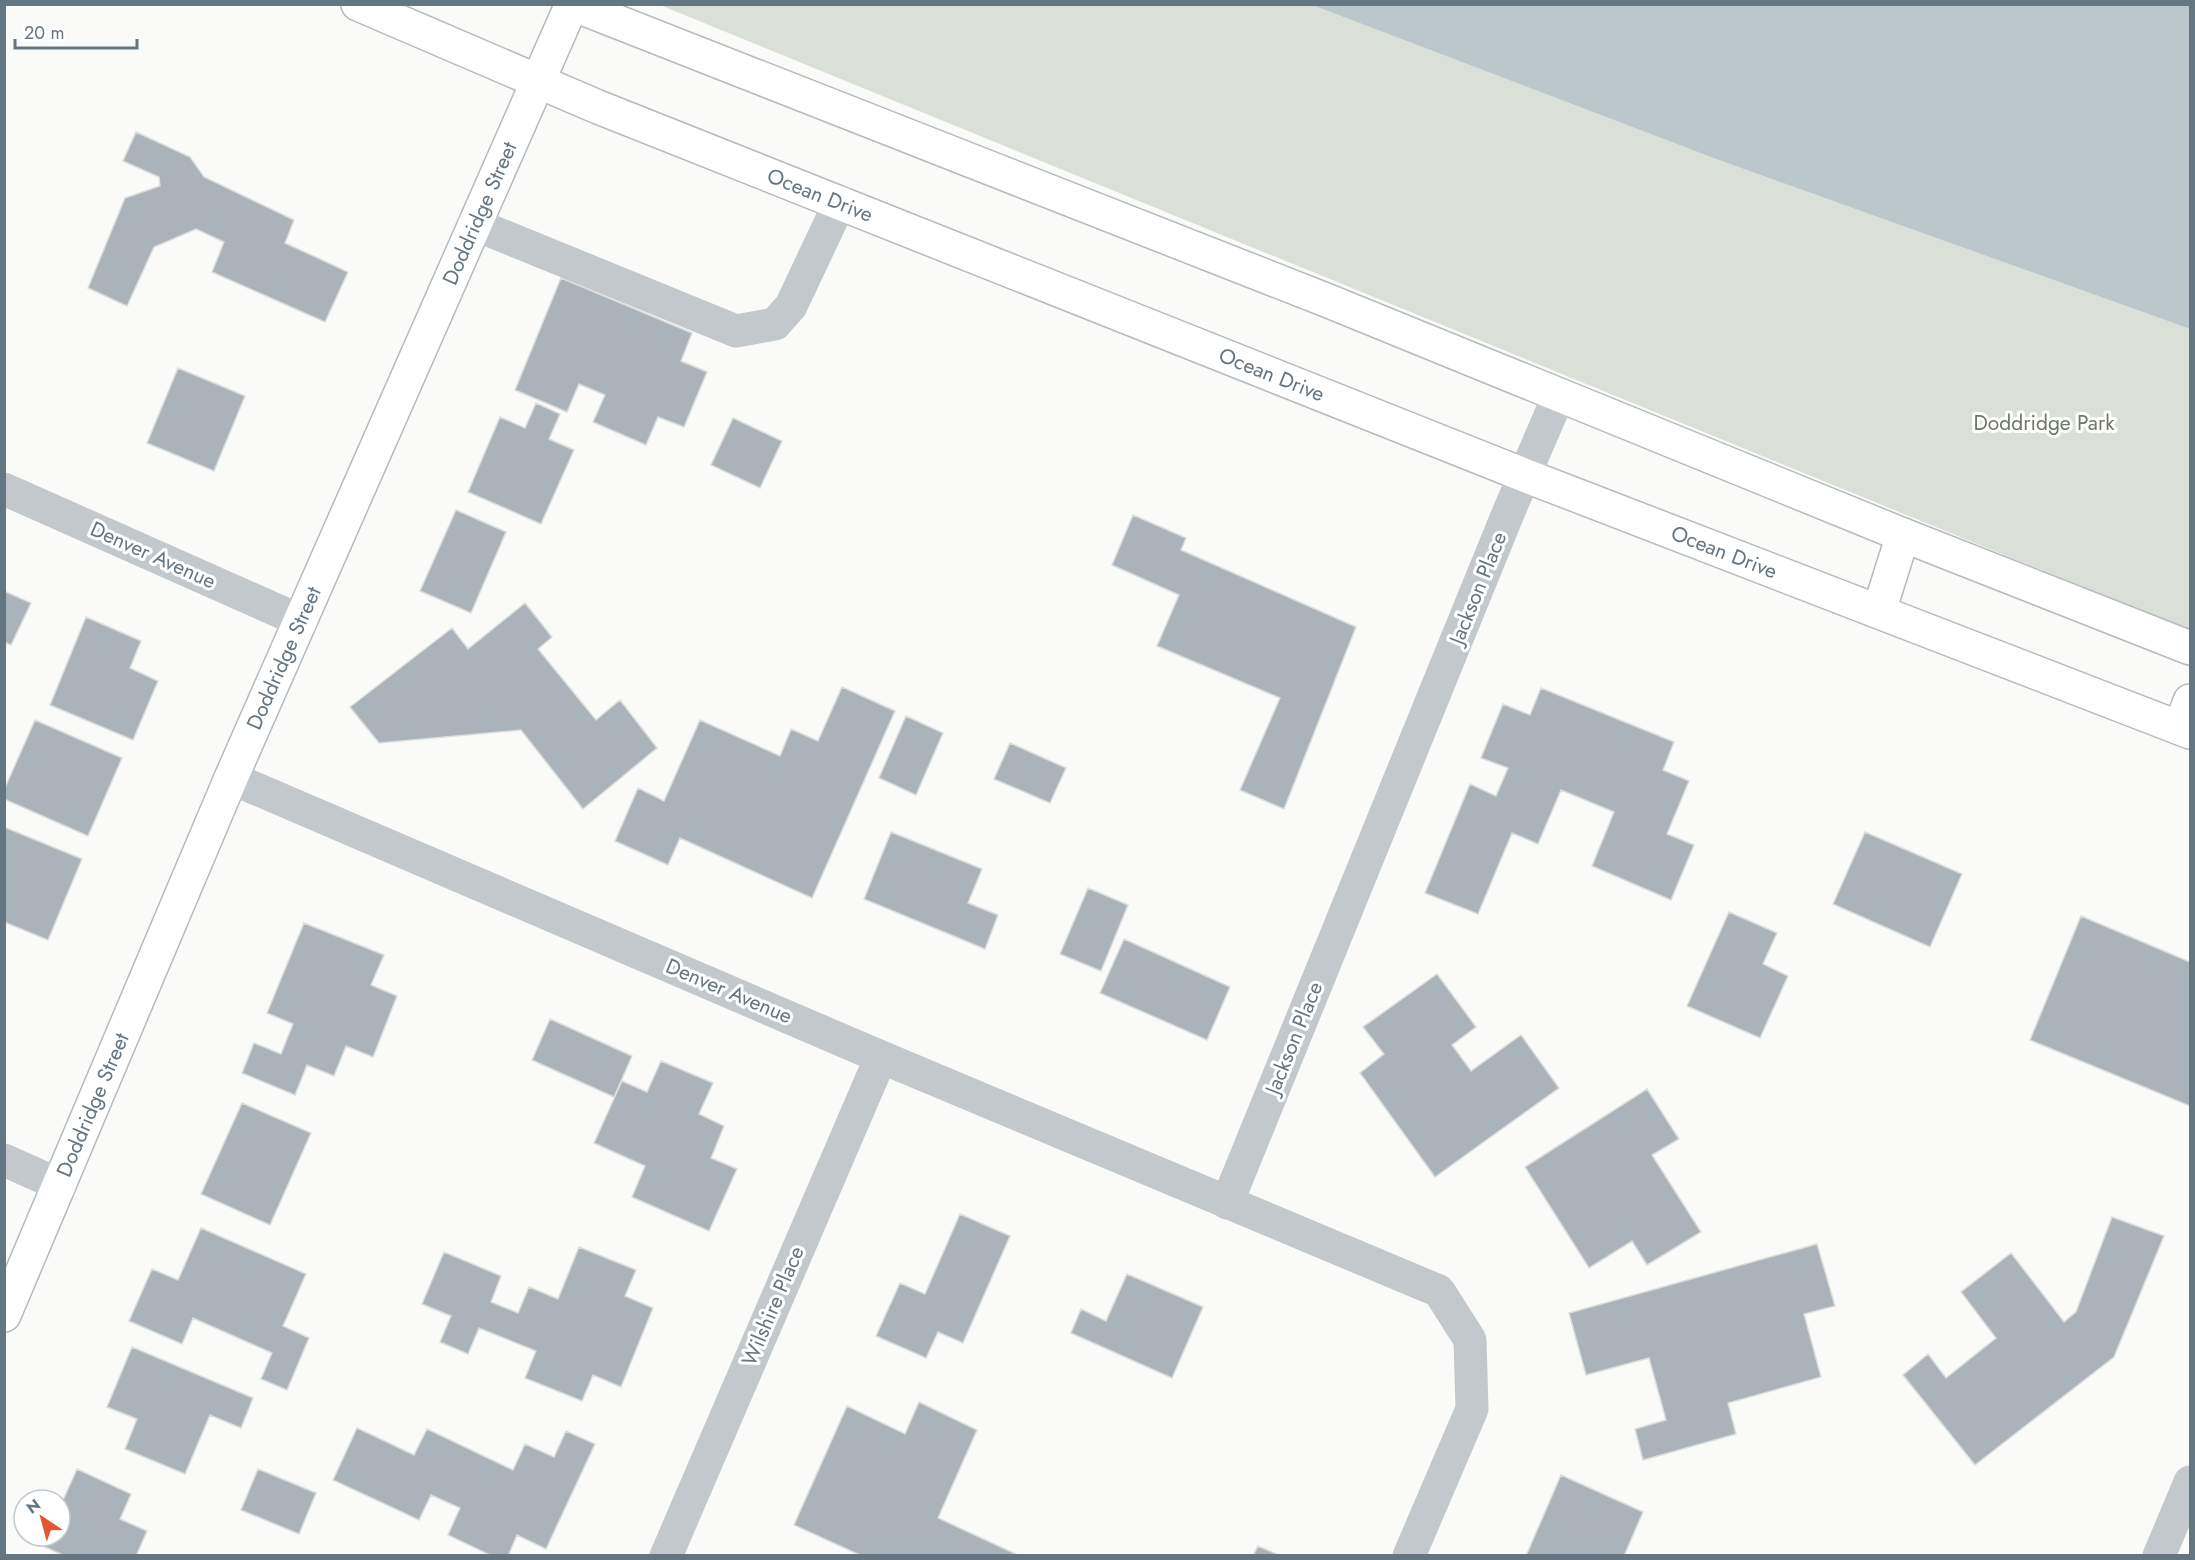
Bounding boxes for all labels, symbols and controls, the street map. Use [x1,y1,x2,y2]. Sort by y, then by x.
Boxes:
scale bar [15,12,136,50]
text: 20 m [24,20,64,46]
street label: Doddridge Street [435,137,524,290]
street label: Ocean Drive [763,161,878,230]
street label: Ocean Drive [1214,340,1329,409]
park label: Doddridge Park [1974,408,2115,438]
street label: Denver Avenue [85,514,221,596]
street label: Ocean Drive [1667,518,1782,586]
street label: Jackson Place [1441,527,1514,652]
street label: Doddridge Street [239,582,329,734]
street label: Denver Avenue [661,951,797,1031]
street label: Jackson Place [1257,977,1330,1102]
street label: Doddridge Street [49,1028,137,1182]
street label: Wilshire Place [734,1241,812,1370]
north arrow [12,1488,72,1548]
text: N [22,1493,45,1519]

